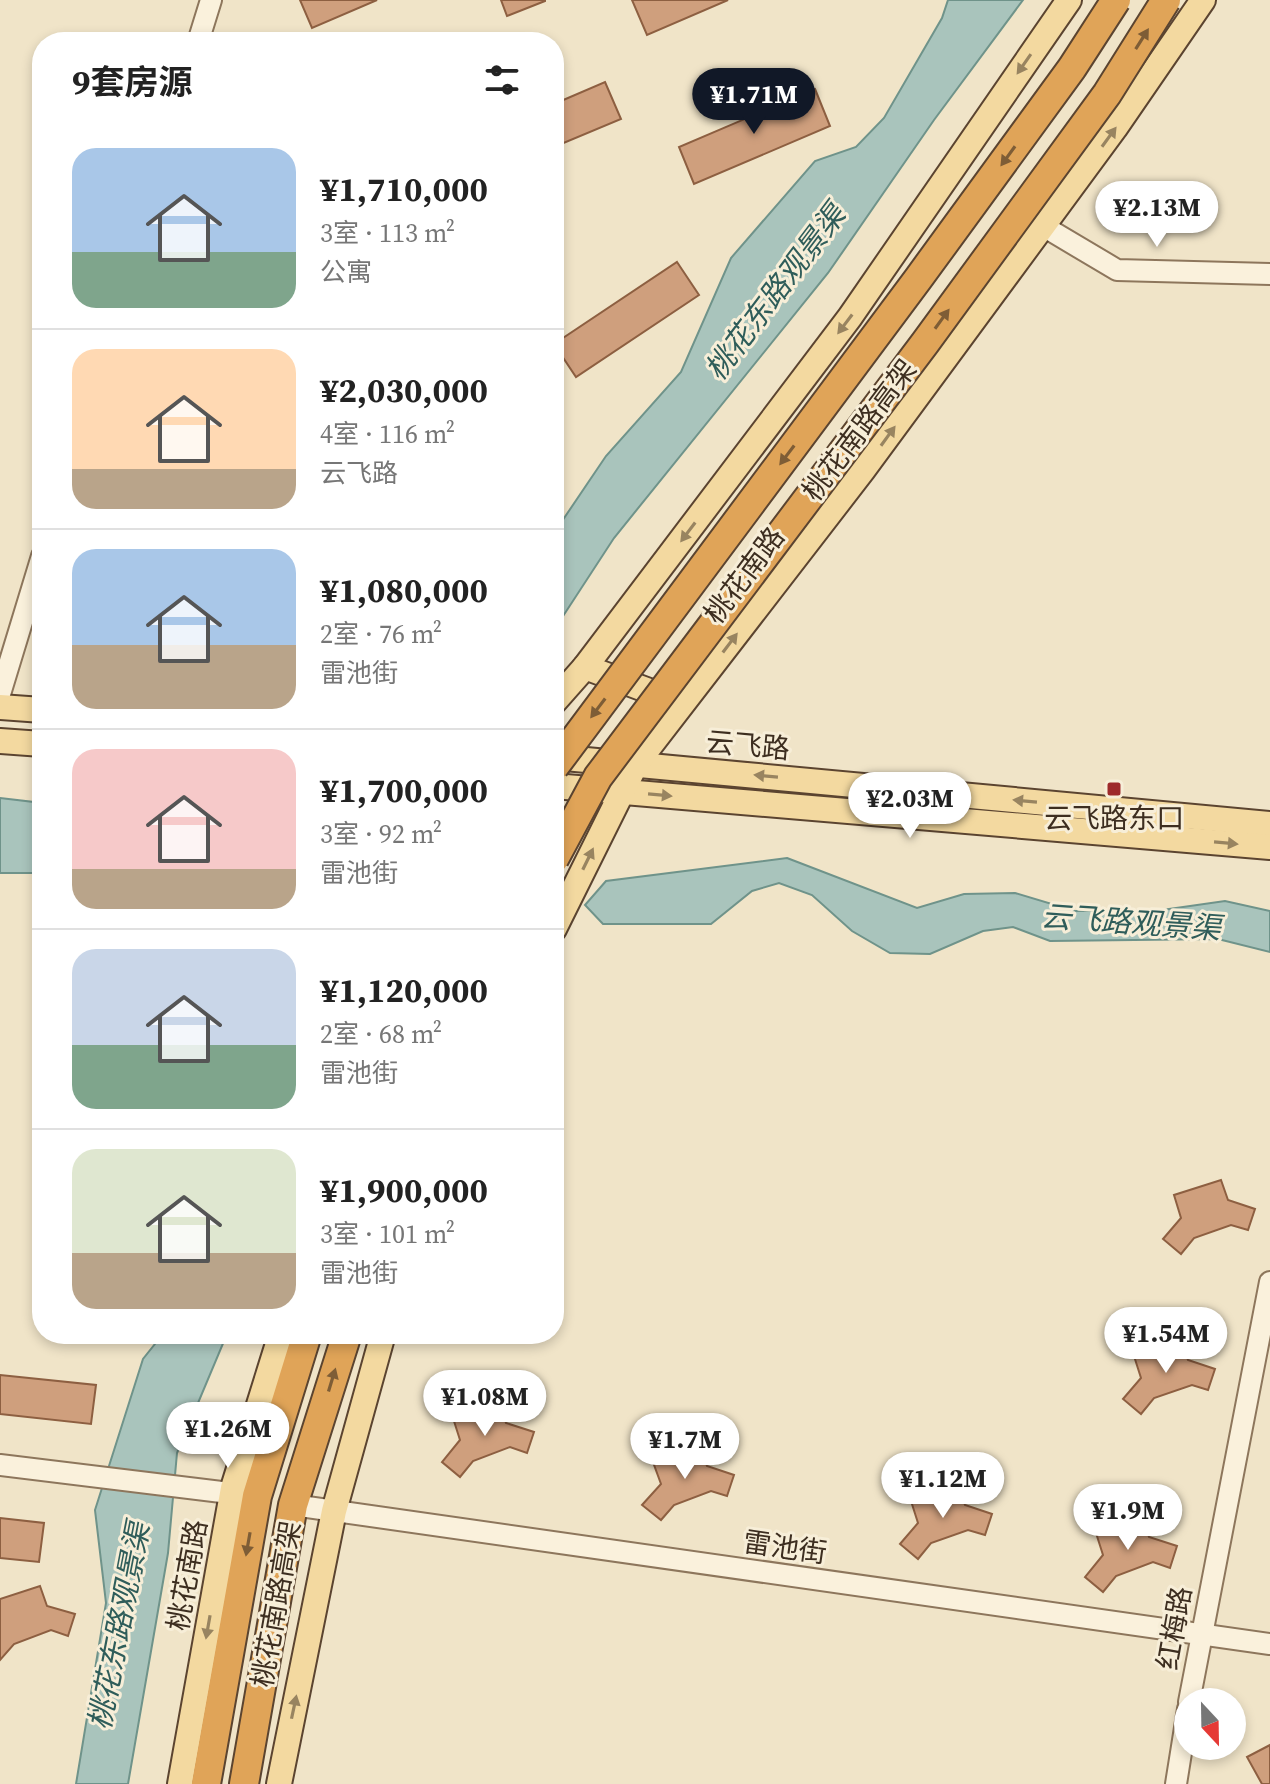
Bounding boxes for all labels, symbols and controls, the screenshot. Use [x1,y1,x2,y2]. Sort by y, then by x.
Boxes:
one-way arrow [1134,28,1148,50]
one-way arrow [1017,54,1032,75]
icon: filters [480,58,524,102]
text: 9套房源 [72,59,192,105]
pin: ¥1.71M [689,68,819,136]
text: ¥1.71M [710,76,798,112]
one-way arrow [1100,126,1116,147]
one-way arrow [1000,145,1016,167]
text: ¥1,710,000 [320,166,488,212]
icon: home [136,180,232,276]
pin: ¥2.13M [1092,181,1222,249]
text: ¥2.13M [1113,189,1201,225]
water label: 桃花东路观景渠 [695,193,857,388]
text: 3室 · 113 m² [320,215,455,251]
text: 公寓 [320,254,372,290]
one-way arrow [934,309,949,330]
one-way arrow [837,314,853,334]
street label: 桃花南路高架 [793,351,925,509]
text: ¥2,030,000 [320,367,488,413]
icon: home [136,381,232,477]
text: 4室 · 116 m² [320,416,455,452]
one-way arrow [880,426,895,447]
one-way arrow [779,445,795,465]
text: 云飞路 [320,455,398,491]
street label: 桃花南路 [695,519,793,631]
one-way arrow [680,521,696,542]
text: ¥1,080,000 [320,567,488,613]
icon: home [136,581,232,677]
text: 2室 · 76 m² [320,616,442,652]
one-way arrow [722,632,738,654]
text: 雷池街 [320,655,398,691]
one-way arrow [590,698,606,718]
street label: 云飞路 [704,722,792,768]
text: ¥1,700,000 [320,767,488,813]
one-way arrow [753,770,778,783]
pin: ¥2.03M [845,772,975,840]
text: ¥2.03M [866,780,954,816]
marker: 云飞路东口 [1105,780,1123,798]
icon: home [136,781,232,877]
one-way arrow [648,789,673,802]
one-way arrow [1012,794,1037,807]
place label: 云飞路东口 [1044,799,1184,837]
text: 3室 · 92 m² [320,816,442,852]
one-way arrow [1214,837,1239,850]
one-way arrow [581,848,595,871]
text: 雷池街 [320,855,398,891]
water label: 云飞路观景渠 [1040,895,1226,949]
text: ¥1,120,000 [320,967,488,1013]
icon: home [136,981,232,1077]
text: 2室 · 68 m² [320,1016,442,1052]
text: 雷池街 [320,1055,398,1091]
text: ¥1,900,000 [320,1167,488,1213]
icon: home [136,1181,232,1277]
text: 3室 · 101 m² [320,1216,455,1252]
text: 雷池街 [320,1255,398,1291]
pin: ¥1.54M [1101,1307,1231,1375]
text: ¥1.54M [1122,1315,1210,1351]
one-way arrow [326,1368,339,1392]
pin: ¥1.08M [420,1370,550,1438]
text: ¥1.08M [441,1378,529,1414]
pin: ¥1.26M [163,1402,293,1470]
text: ¥1.26M [184,1410,272,1446]
pin: ¥1.7M [629,1413,741,1481]
text: ¥1.7M [648,1421,722,1457]
pin: ¥1.12M [878,1452,1008,1520]
text: ¥1.12M [899,1460,987,1496]
pin: ¥1.9M [1072,1484,1184,1552]
text: ¥1.9M [1091,1492,1165,1528]
water label: 桃花东路观景渠 [79,1515,160,1733]
street label: 桃花南路 [159,1517,215,1633]
street label: 桃花南路高架 [243,1518,309,1690]
street label: 雷池街 [741,1522,829,1572]
one-way arrow [242,1532,254,1557]
street label: 红梅路 [1148,1583,1200,1673]
one-way arrow [202,1614,214,1639]
north arrow [1174,1688,1246,1760]
map controls [1174,1688,1246,1760]
one-way arrow [288,1695,300,1720]

